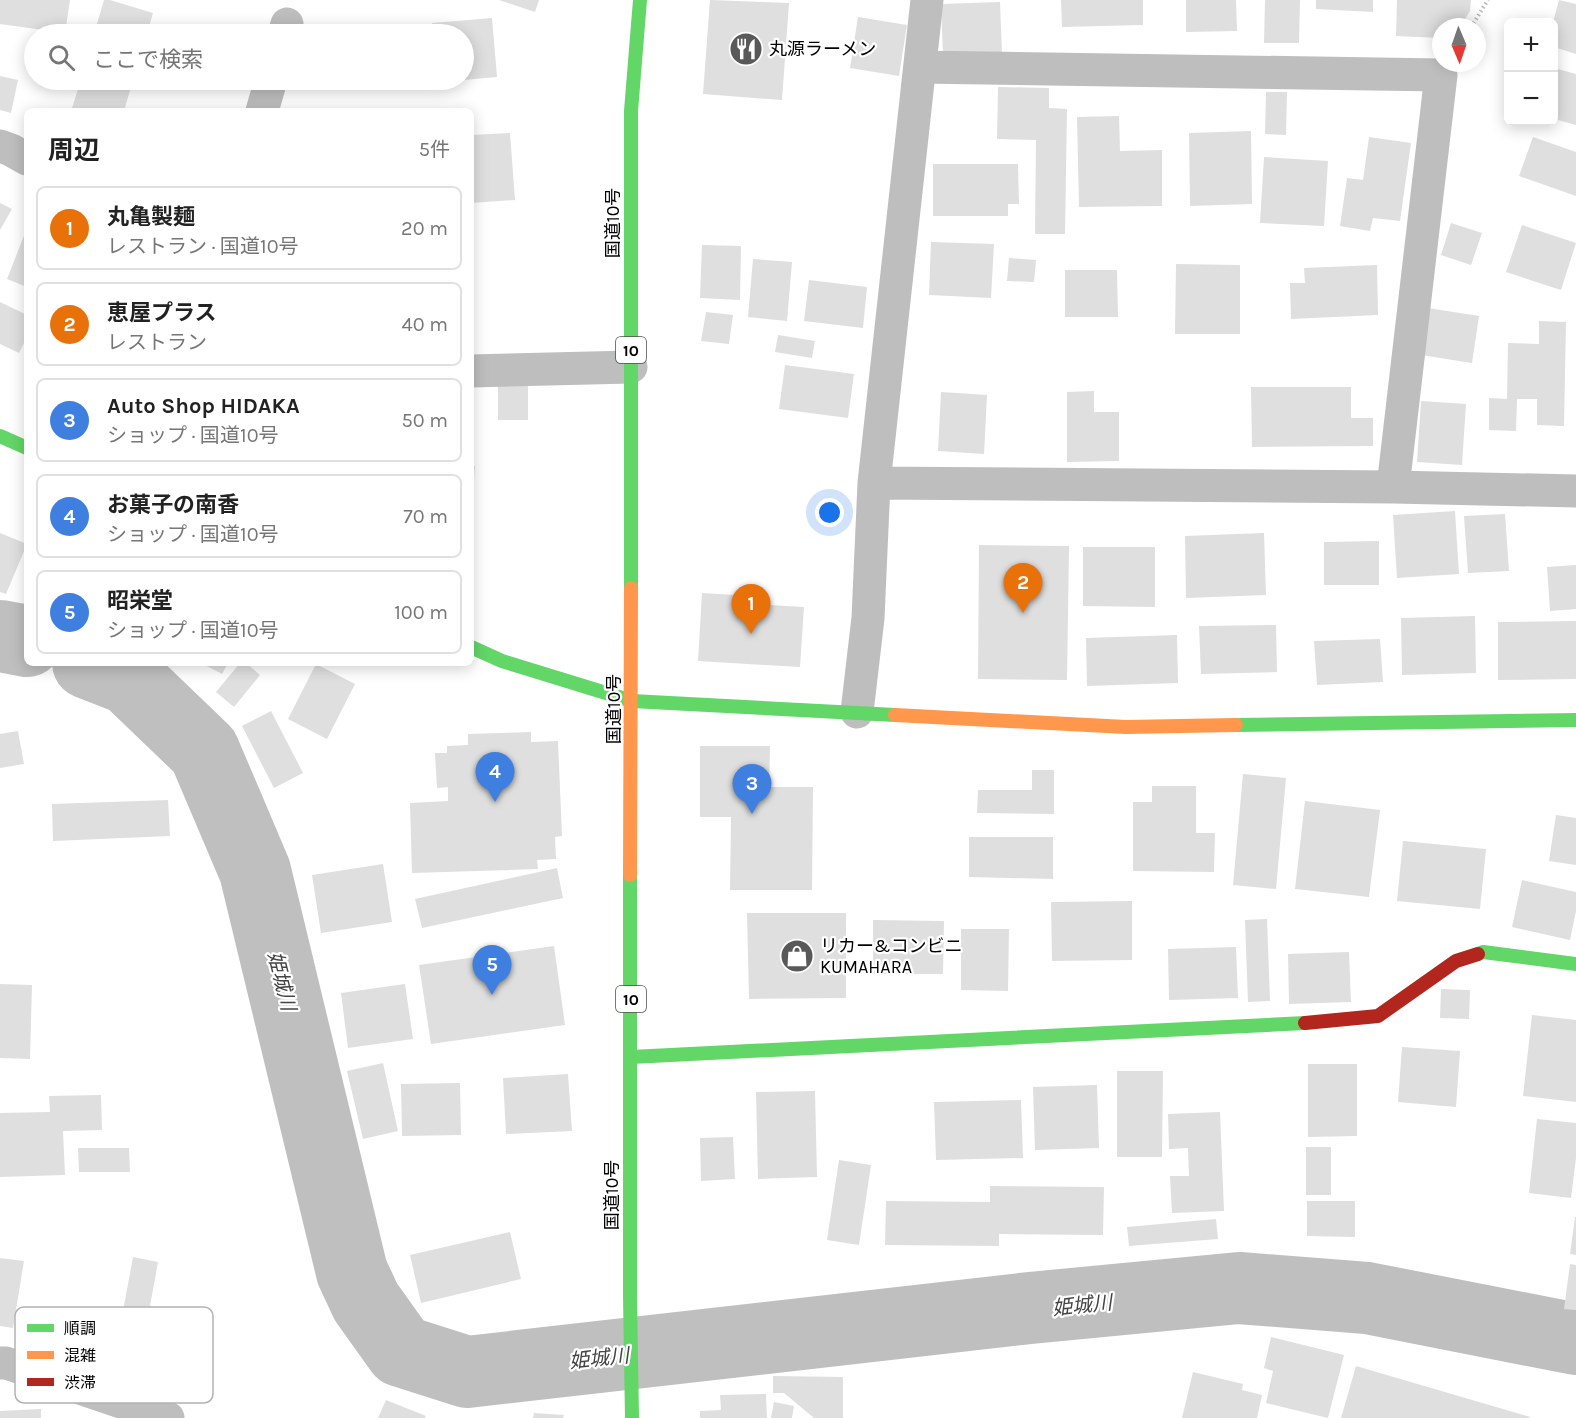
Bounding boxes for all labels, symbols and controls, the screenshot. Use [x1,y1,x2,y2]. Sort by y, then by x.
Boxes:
north arrow [1432,18,1486,72]
map controls [1504,18,1558,126]
button: + [1504,18,1558,72]
search box [24,24,474,90]
restaurant icon: 丸源ラーメン [728,31,764,67]
place label: 丸源ラーメン [769,38,876,60]
icon: search [45,41,78,74]
text: ここで検索 [93,47,203,73]
button: − [1504,72,1558,126]
text: 周辺 [48,135,100,166]
text: 5件 [419,138,450,161]
street label: 国道10号 [602,188,624,258]
text: 丸亀製麺 [107,204,195,230]
text: 1 [66,217,73,240]
text: 20 m [401,217,448,240]
text: レストラン · 国道10号 [107,235,299,258]
text: 恵屋プラス [107,300,217,326]
text: 2 [63,313,76,336]
text: 40 m [402,313,448,336]
text: レストラン [107,331,207,354]
road number: 10 [616,337,646,363]
text: Auto Shop HIDAKA [107,393,300,419]
text: 3 [63,409,76,432]
text: 50 m [401,409,448,432]
text: ショップ · 国道10号 [107,424,279,447]
text: お菓子の南香 [107,492,239,518]
your location [815,498,844,527]
text: 4 [64,505,75,528]
text: 70 m [403,505,448,528]
text: ショップ · 国道10号 [107,523,279,546]
pin: 2 [1004,564,1042,613]
pin: 1 [732,584,771,634]
text: 昭栄堂 [107,588,173,614]
text: 5 [64,601,75,624]
text: 100 m [394,601,448,624]
text: ショップ · 国道10号 [107,619,279,642]
street label: 国道10号 [603,674,625,744]
pin: 4 [476,752,514,802]
pin: 3 [732,764,771,814]
place label: リカー&コンビニ KUMAHARA [820,935,962,978]
shop icon: リカー&コンビニ KUMAHARA [779,938,815,974]
pin: 5 [472,946,512,995]
water label: 姫城川 [263,949,300,1015]
road number: 10 [616,986,646,1012]
street label: 国道10号 [601,1160,623,1230]
water label: 姫城川 [1051,1291,1115,1320]
legend [15,1307,213,1403]
text: 順調 [64,1319,96,1338]
water label: 姫城川 [568,1344,632,1373]
text: 混雑 [64,1346,96,1365]
text: 渋滞 [64,1373,96,1392]

